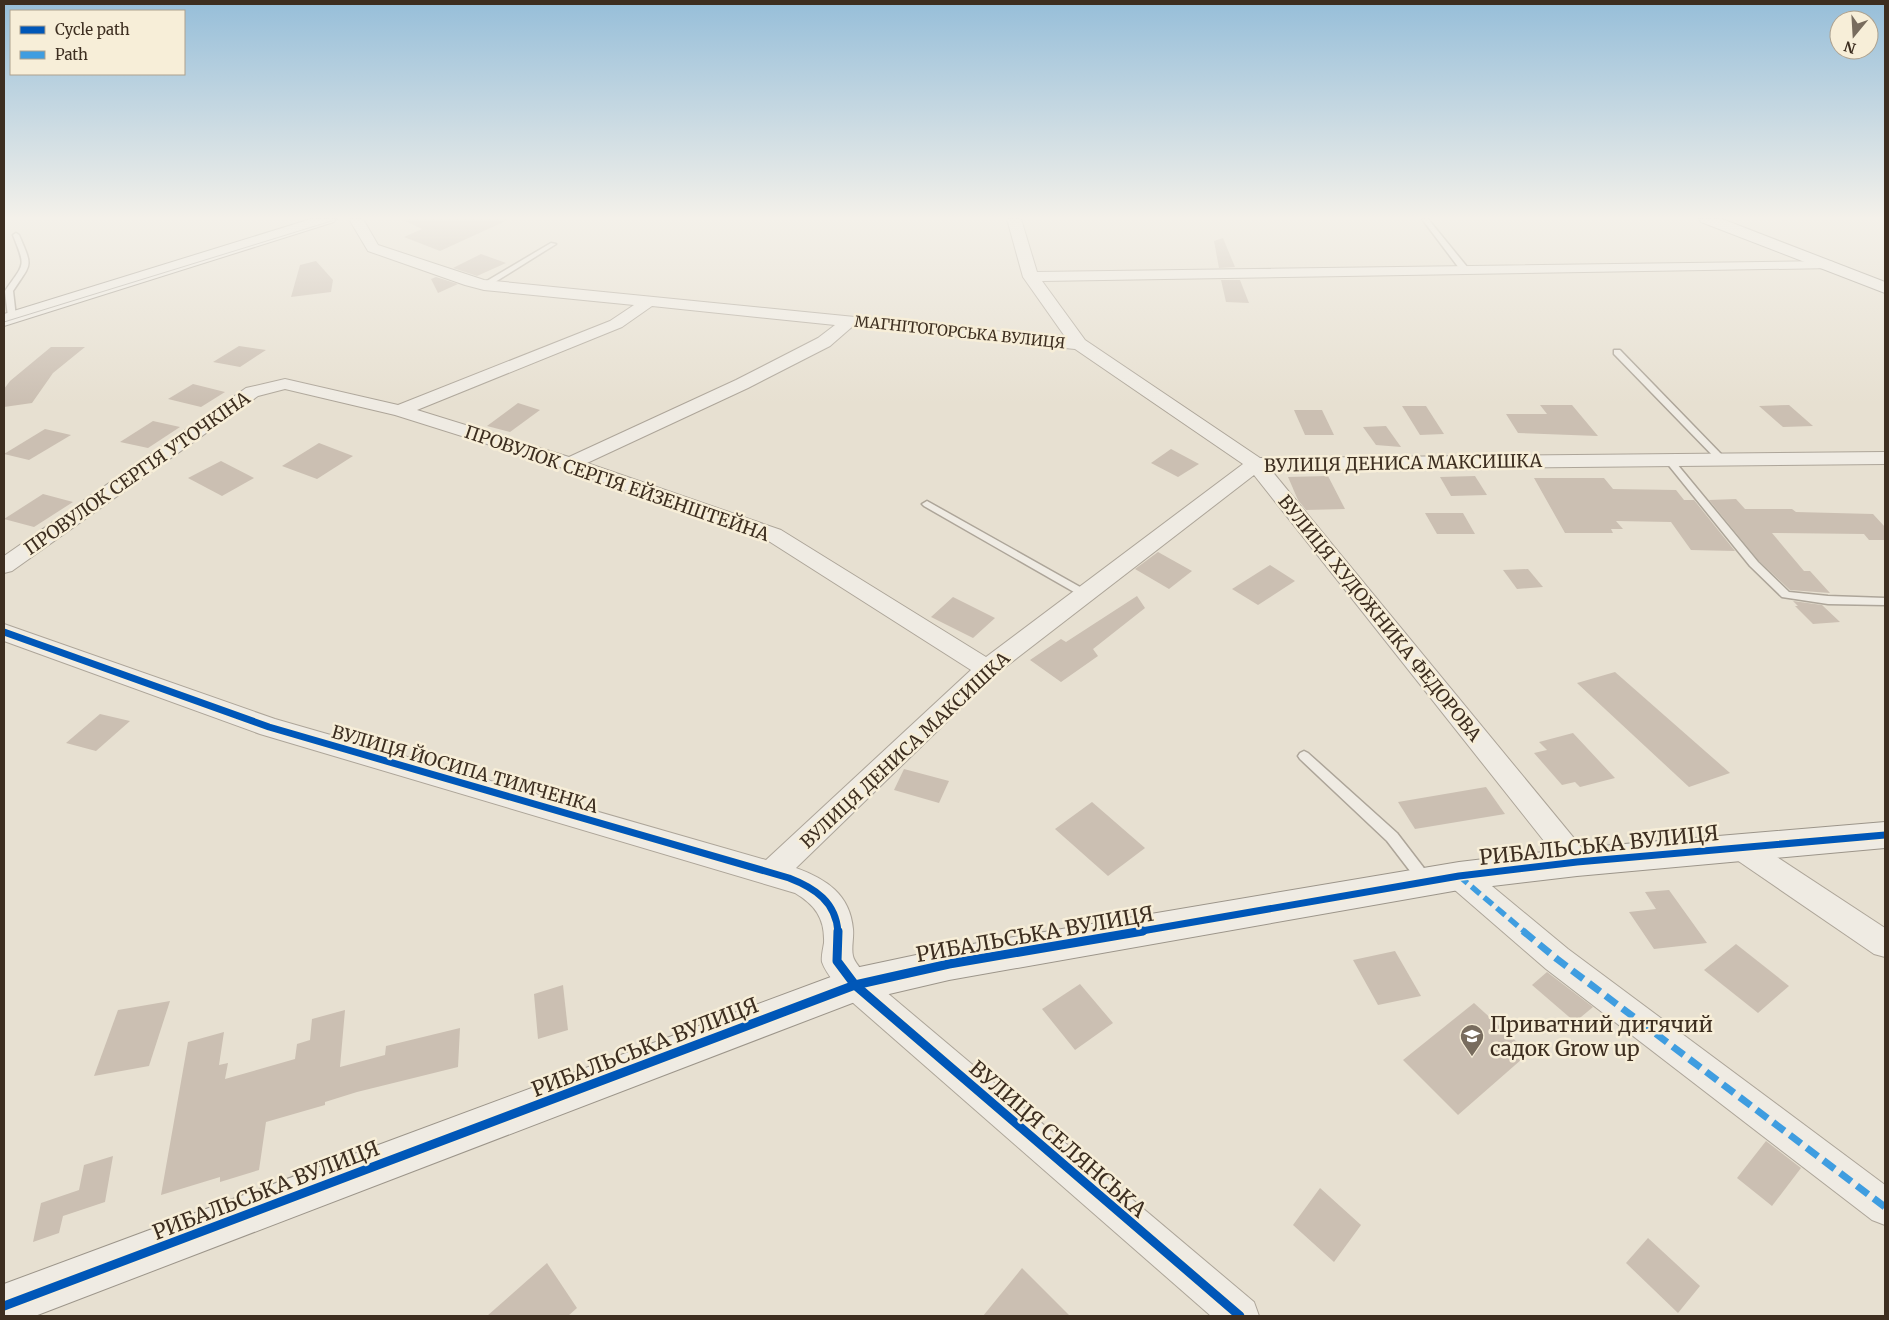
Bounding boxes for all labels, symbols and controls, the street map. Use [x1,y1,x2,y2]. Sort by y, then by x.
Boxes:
legend [10,10,185,75]
north arrow [1829,10,1879,60]
text: Cycle path [55,20,130,39]
text: N [1842,37,1858,58]
text: Path [55,45,88,64]
street label: МАГНІТОГОРСЬКА ВУЛИЦЯ [854,311,1066,353]
street label: ПРОВУЛОК СЕРГІЯ УТОЧКІНА [20,386,254,560]
street label: ПРОВУЛОК СЕРГІЯ ЕЙЗЕНШТЕЙНА [462,420,773,546]
street label: ВУЛИЦЯ ДЕНИСА МАКСИШКА [1264,449,1543,477]
street label: ВУЛИЦЯ ХУДОЖНИКА ФЕДОРОВА [1273,490,1487,746]
street label: ВУЛИЦЯ ДЕНИСА МАКСИШКА [795,647,1015,853]
street label: ВУЛИЦЯ ЙОСИПА ТИМЧЕНКА [329,720,601,818]
street label: РИБАЛЬСЬКА ВУЛИЦЯ [1478,819,1720,871]
street label: РИБАЛЬСЬКА ВУЛИЦЯ [914,900,1156,968]
street label: РИБАЛЬСЬКА ВУЛИЦЯ [528,991,762,1103]
place label: Приватний дитячий садок Grow up [1490,1011,1713,1062]
school or university icon: Приватний дитячий садок Grow up [1459,1023,1485,1057]
street label: ВУЛИЦЯ СЕЛЯНСЬКА [964,1055,1152,1223]
street label: РИБАЛЬСЬКА ВУЛИЦЯ [149,1134,383,1246]

